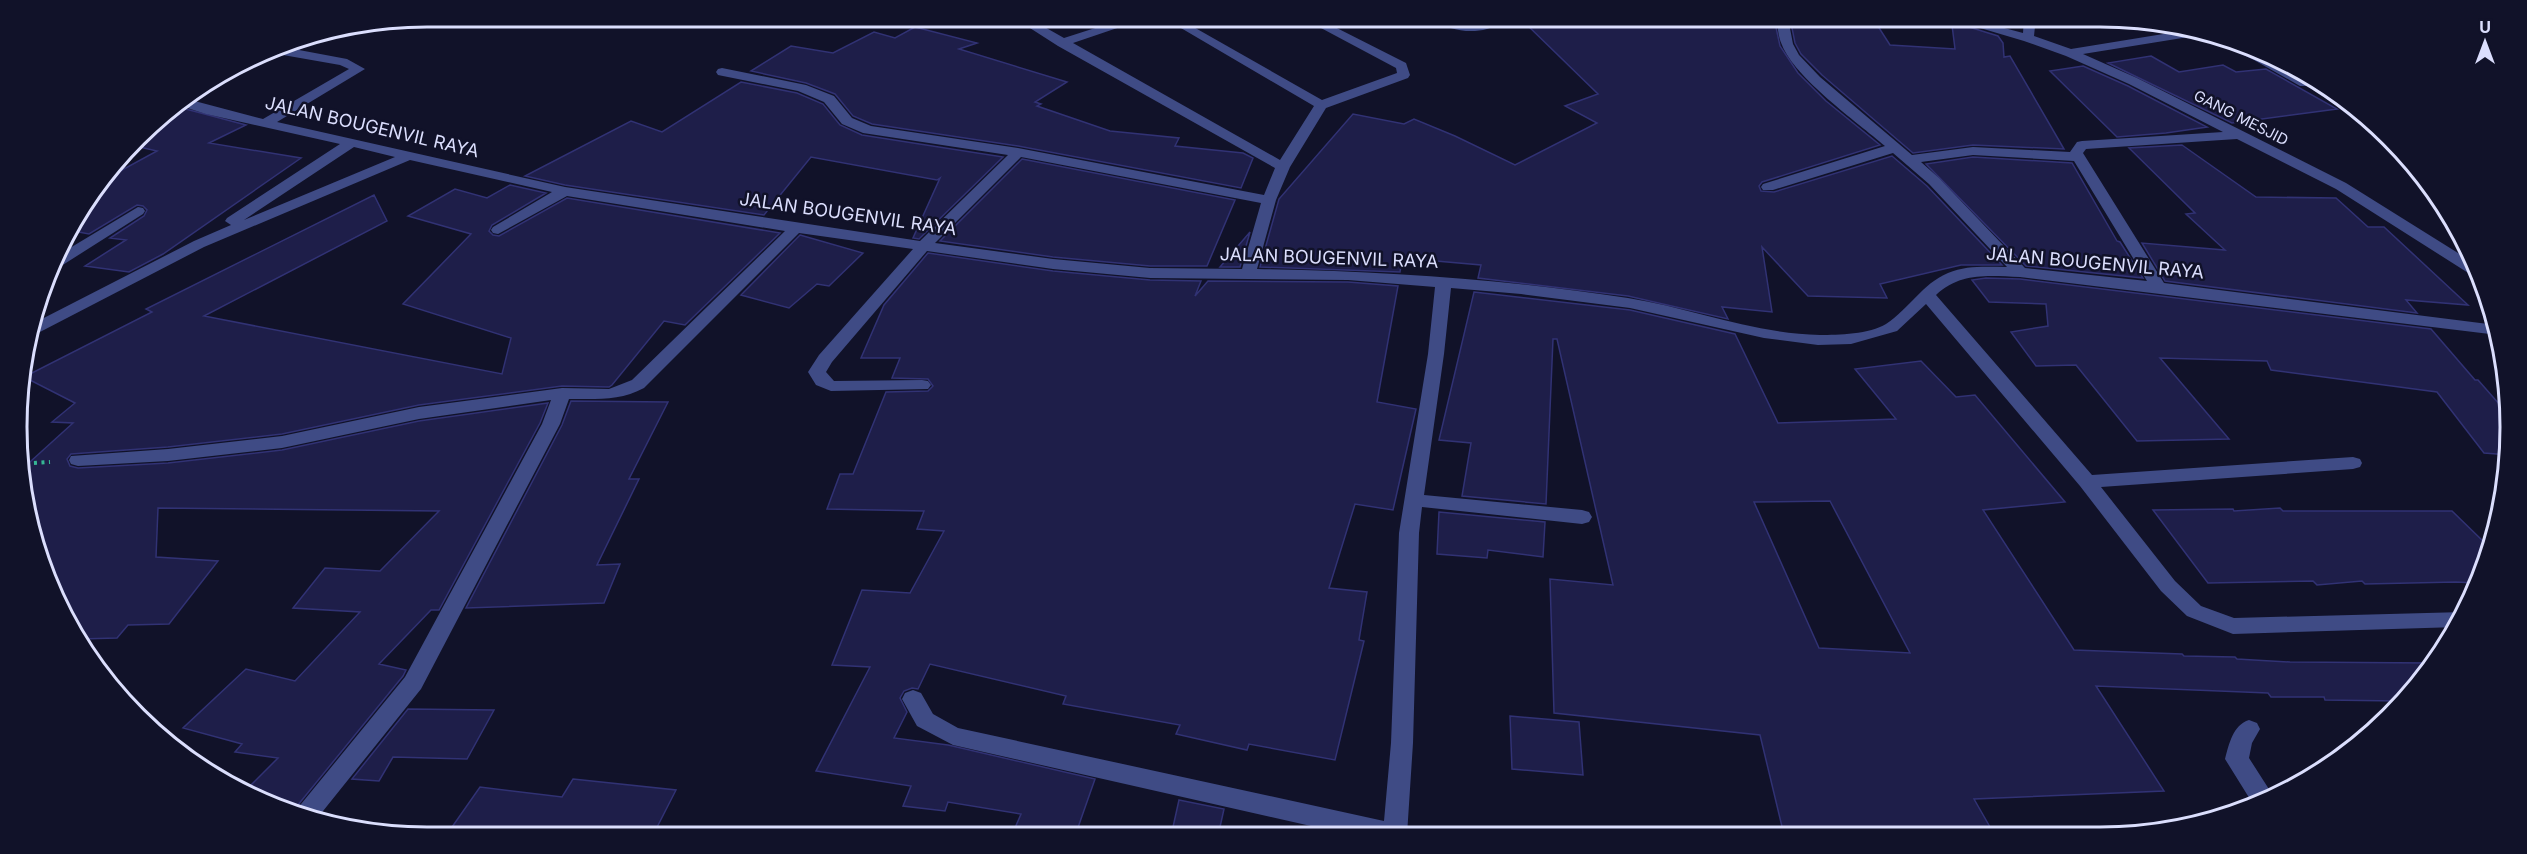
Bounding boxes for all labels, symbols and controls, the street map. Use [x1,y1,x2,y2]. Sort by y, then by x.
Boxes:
north arrow [2455,12,2515,72]
text: U [2479,17,2491,37]
street label: GANG MESJID [2191,86,2292,150]
street label: JALAN BOUGENVIL RAYA [263,92,481,161]
street label: JALAN BOUGENVIL RAYA [738,188,958,239]
street label: JALAN BOUGENVIL RAYA [1219,243,1439,272]
street label: JALAN BOUGENVIL RAYA [1985,243,2205,282]

